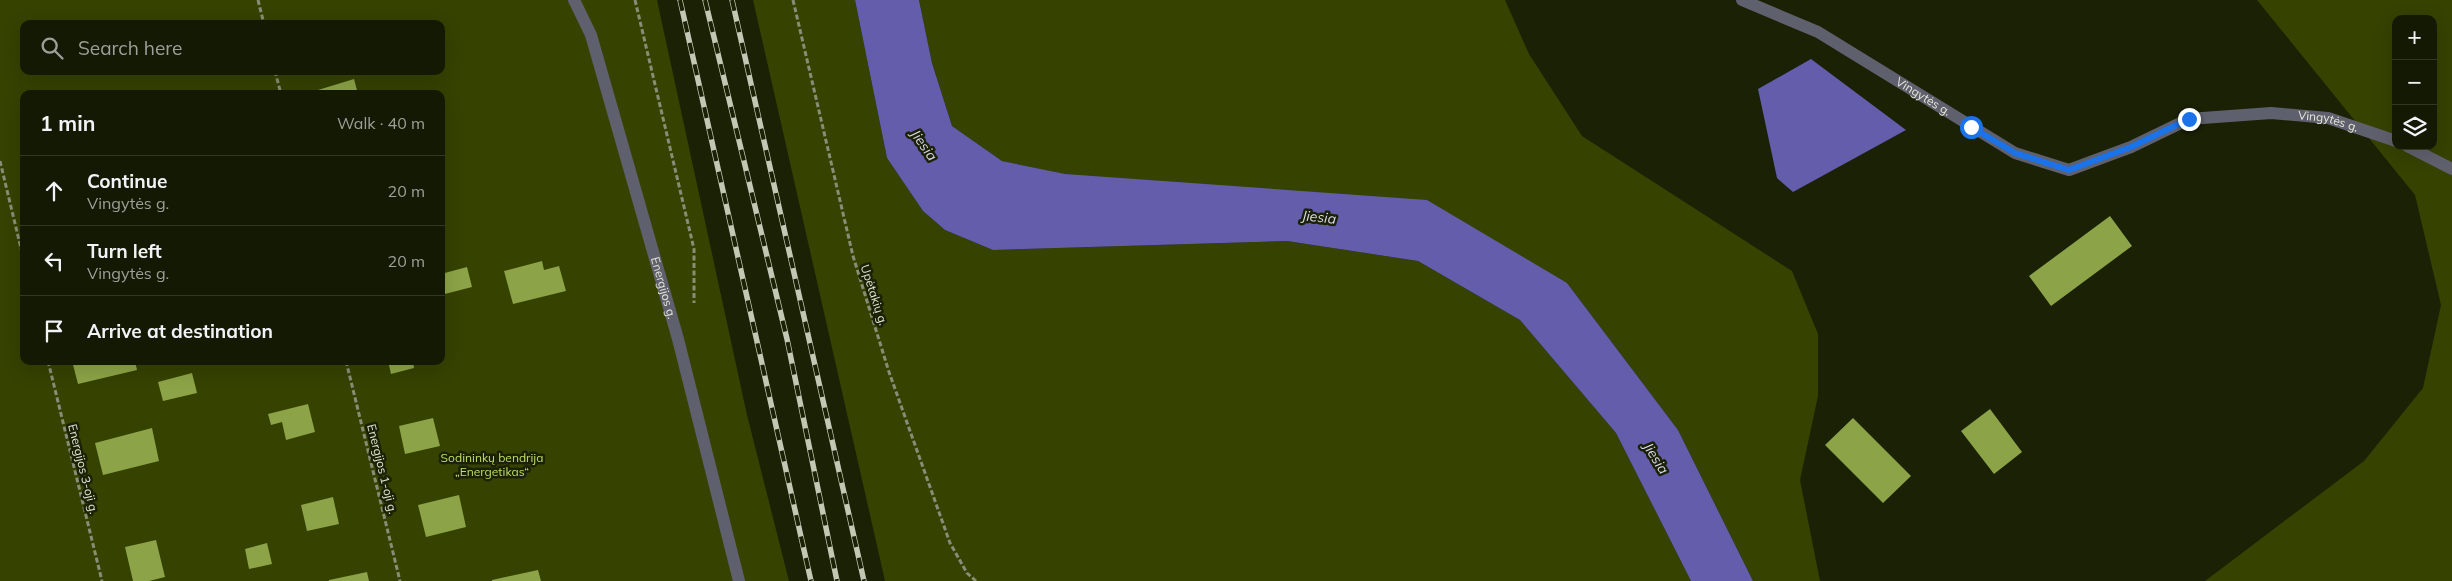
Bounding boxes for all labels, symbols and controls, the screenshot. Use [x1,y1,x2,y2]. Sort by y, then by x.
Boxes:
map controls [2392,15,2437,150]
button: + [2392,15,2437,60]
search box [20,20,445,75]
icon: search [38,34,66,62]
text: Search here [78,36,182,60]
button: − [2392,60,2437,105]
street label: Vingytės g. [1893,74,1954,119]
button: layers [2392,105,2437,150]
street label: Vingytės g. [2297,107,2361,135]
route end [2178,108,2201,131]
text: 1 min [40,110,95,136]
text: Walk · 40 m [337,113,425,133]
route start [1960,116,1983,139]
water label: Jiesia [906,125,941,164]
text: Continue [87,169,167,193]
icon: ahead [40,177,68,205]
text: 20 m [388,181,425,201]
text: Vingytės g. [87,193,169,213]
water label: Jiesia [1300,206,1337,228]
text: Turn left [87,239,162,263]
icon: left [40,247,68,275]
text: 20 m [388,251,425,271]
street label: Energijos g. [648,255,680,321]
text: Vingytės g. [87,263,169,283]
street label: Upėtakių g. [858,263,891,327]
icon: arrive [40,317,68,345]
text: Arrive at destination [87,319,273,343]
street label: Energijos 3-oji g. [65,422,102,515]
street label: Energijos 1-oji g. [364,422,401,515]
water label: Jiesia [1639,438,1673,477]
park label: Sodininkų bendrija „Energetikas“ [441,450,543,479]

